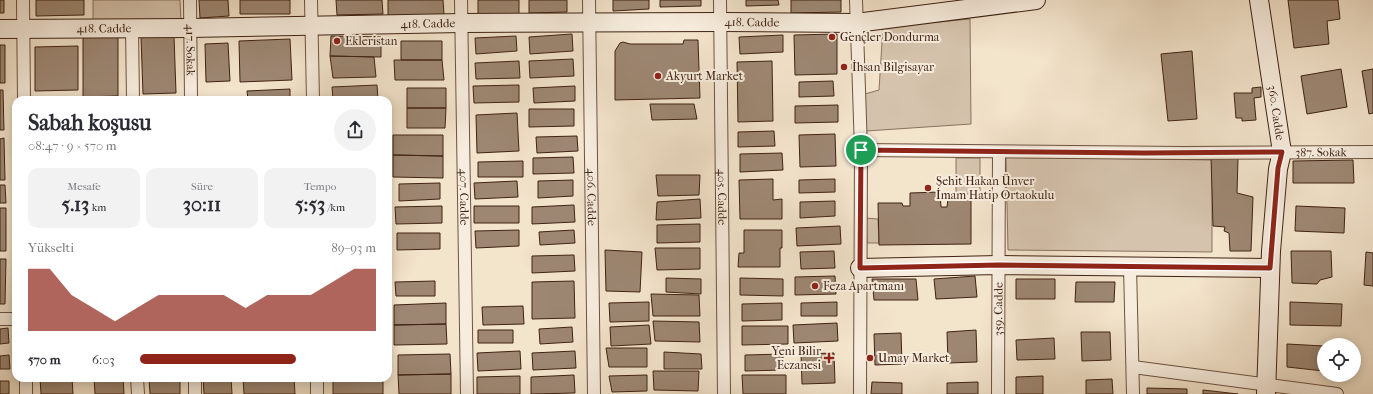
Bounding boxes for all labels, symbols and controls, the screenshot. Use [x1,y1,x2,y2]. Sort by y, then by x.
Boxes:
street label: 418. Cadde [724,15,780,29]
street label: 418. Cadde [400,16,456,31]
street label: 418. Cadde [76,21,132,36]
street label: 417. Sokak [183,24,198,77]
place label: Gençler Dondurma [840,30,940,45]
marker: Gençler Dondurma [827,32,837,42]
place label: Ekleristan [345,34,398,48]
marker: Ekleristan [332,36,342,46]
place label: İhsan Bilgisayar [852,59,935,74]
marker: İhsan Bilgisayar [839,62,849,72]
place label: Akyurt Market [665,69,744,83]
marker: Akyurt Market [653,71,663,81]
street label: 360. Cadde [1265,84,1287,141]
button: share [334,109,376,151]
text: Sabah koşusu [28,110,152,136]
pin [844,133,878,167]
text: 08:47 · 9 × 570 m [28,138,117,153]
icon: arrive [850,139,872,161]
street label: 387. Sokak [1295,145,1348,159]
street label: 407. Cadde [457,168,471,226]
street label: 406. Cadde [584,168,599,226]
street label: 405. Cadde [715,169,729,225]
place label: Şehit Hakan Ünver İmam Hatip Ortaokulu [936,173,1054,202]
text: Mesafe [67,180,101,193]
text: Süre [191,180,213,193]
text: Tempo [304,180,336,193]
marker: Şehit Hakan Ünver İmam Hatip Ortaokulu [923,183,933,193]
text: 5.13 [61,193,89,216]
text: 30:11 [183,193,221,216]
text: 5:53 [295,193,325,216]
text: km [89,201,107,214]
text: /km [325,201,345,214]
text: Yükselti [28,240,74,255]
text: 89–93 m [331,240,376,255]
place label: Feza Apartmanı [823,279,905,293]
marker: Feza Apartmanı [810,281,820,291]
street label: 359. Cadde [991,282,1005,336]
map controls [1317,338,1361,382]
button: locate [1317,338,1361,382]
place label: Yeni Bilir Eczanesi [771,344,822,372]
place label: Umay Market [878,351,950,365]
text: 570 m [28,352,61,367]
text: 6:03 [92,352,115,367]
marker: Yeni Bilir Eczanesi [824,353,834,363]
marker: Umay Market [865,353,875,363]

